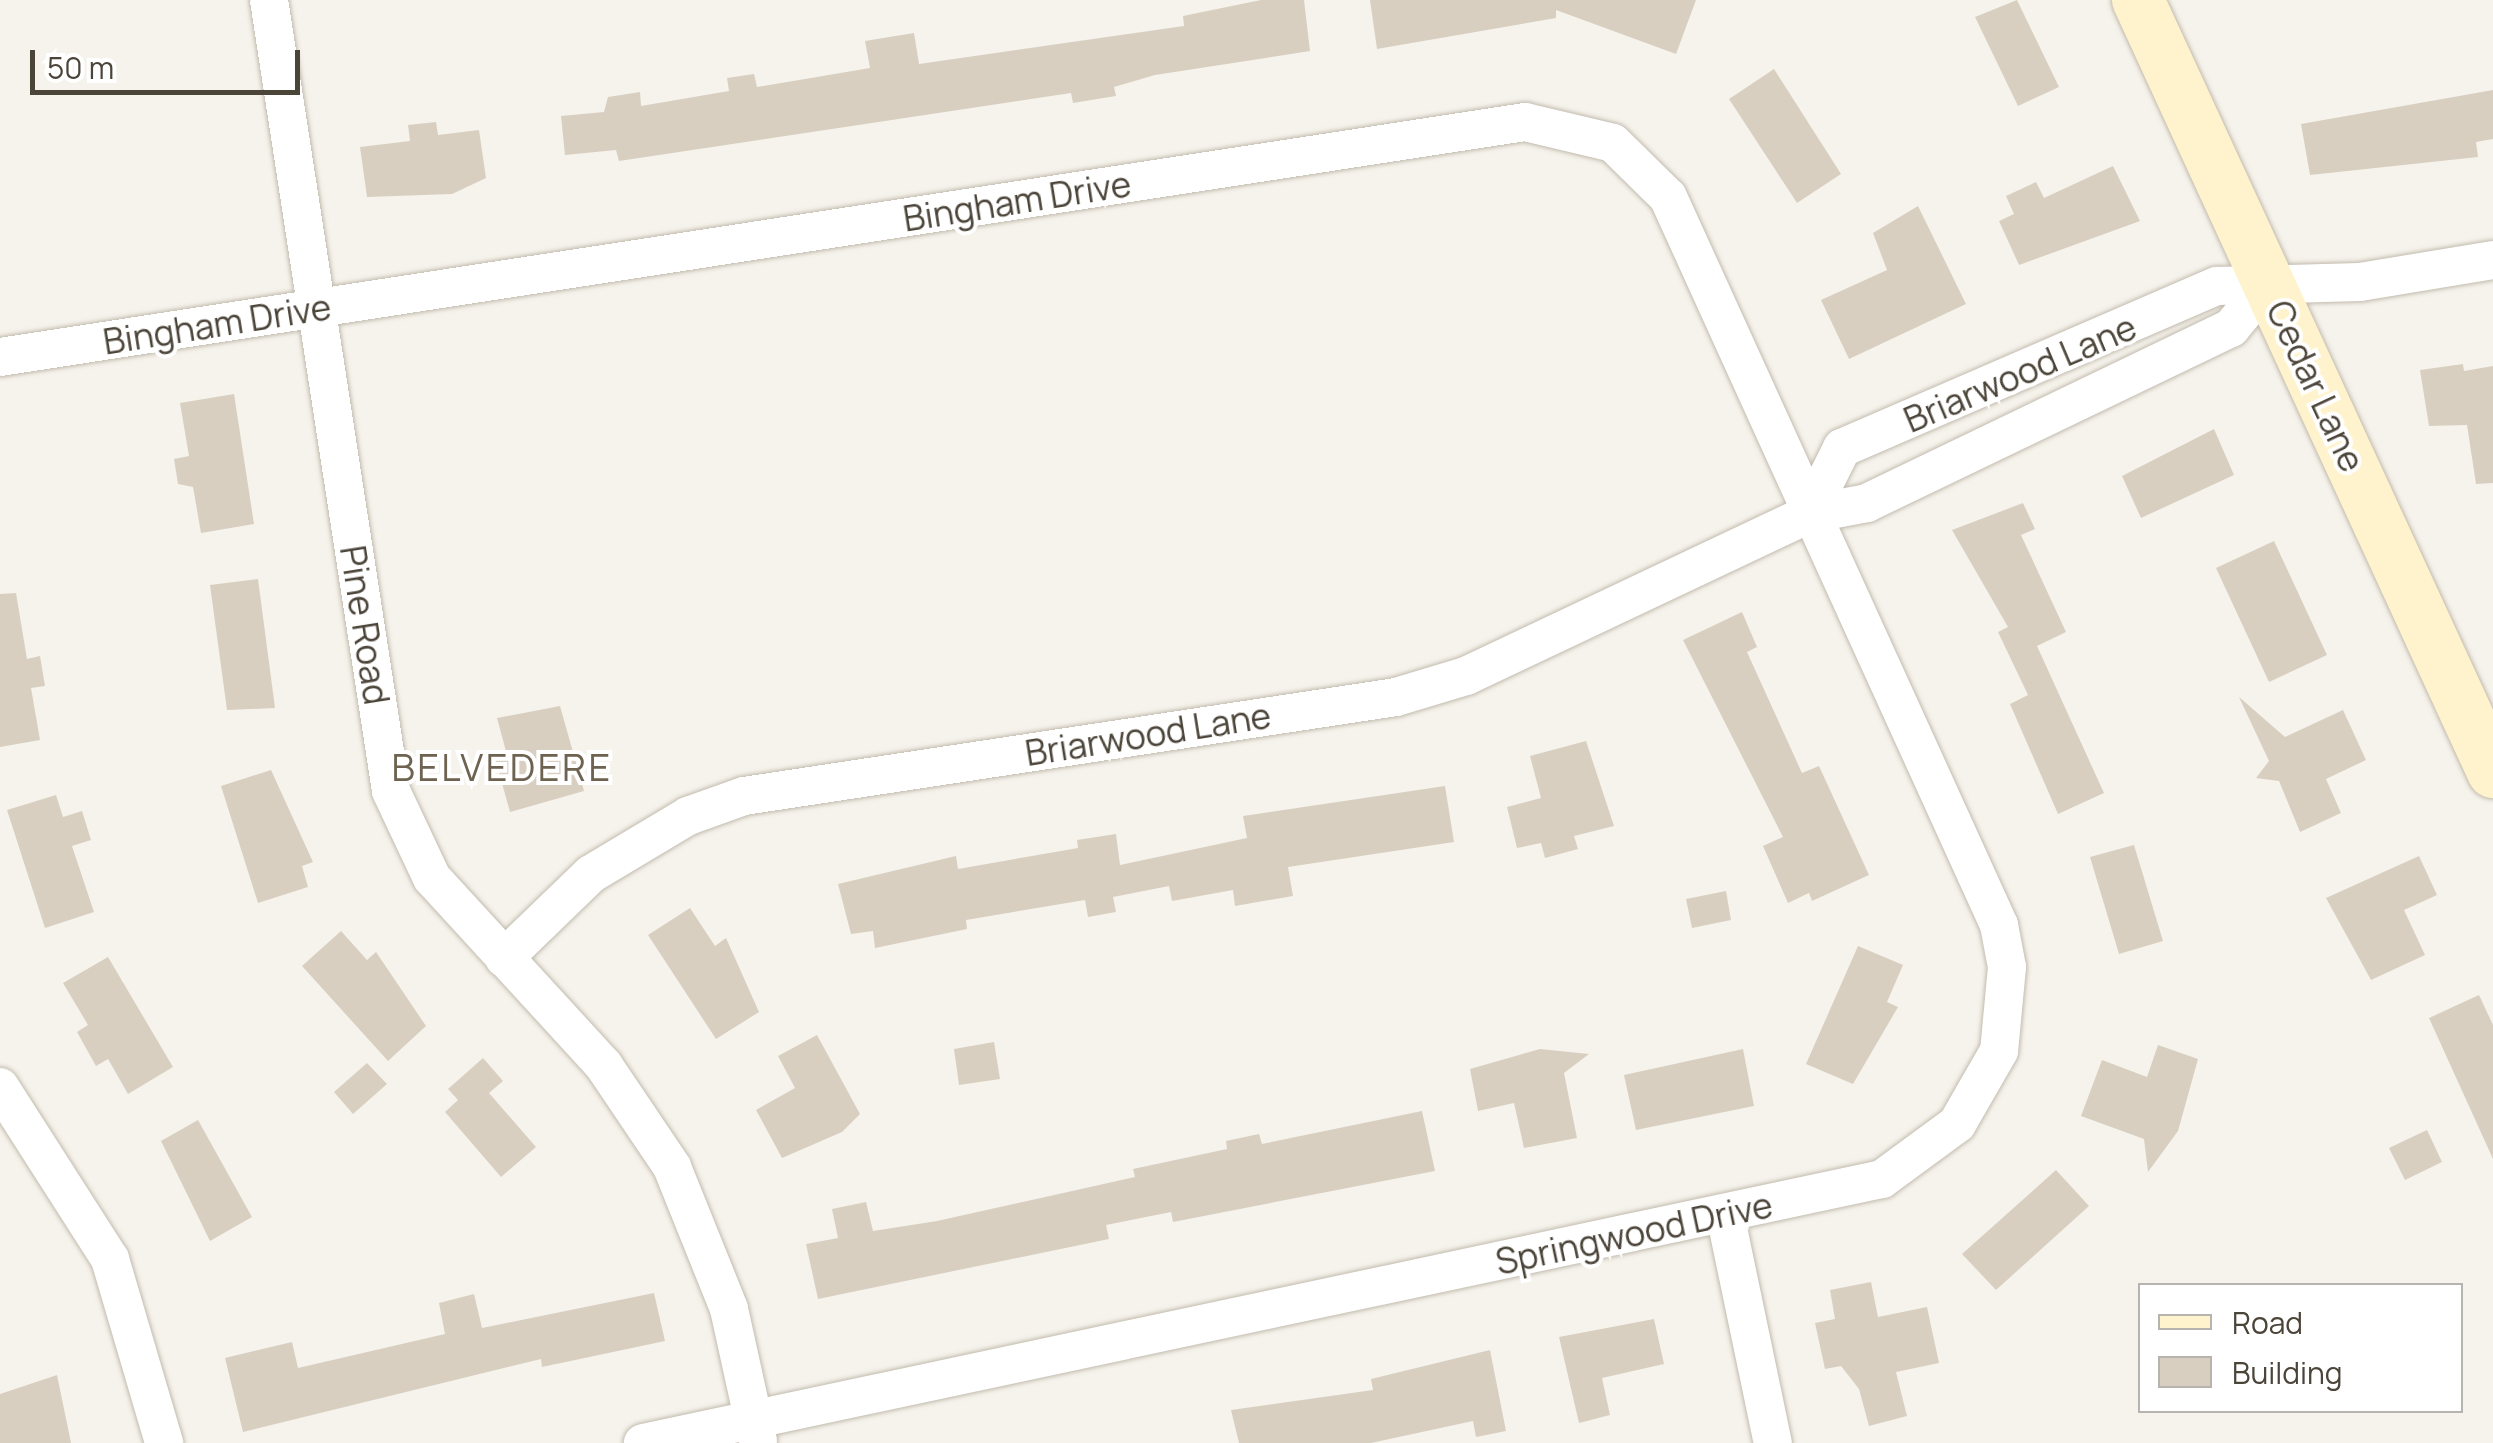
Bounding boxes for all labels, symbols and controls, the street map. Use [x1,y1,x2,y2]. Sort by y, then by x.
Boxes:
scale bar [35,30,305,92]
text: 50 m [47,47,114,88]
street label: Bingham Drive [900,162,1134,240]
street label: Bingham Drive [100,285,334,363]
street label: Cedar Lane [2258,294,2374,478]
street label: Briarwood Lane [1898,305,2142,441]
street label: Pine Road [332,543,398,707]
street label: Briarwood Lane [1022,694,1274,774]
district label: BELVEDERE [391,744,613,790]
street label: Springwood Drive [1492,1183,1776,1283]
legend [2138,1283,2463,1413]
text: Road [2232,1302,2303,1343]
text: Building [2232,1352,2343,1393]

